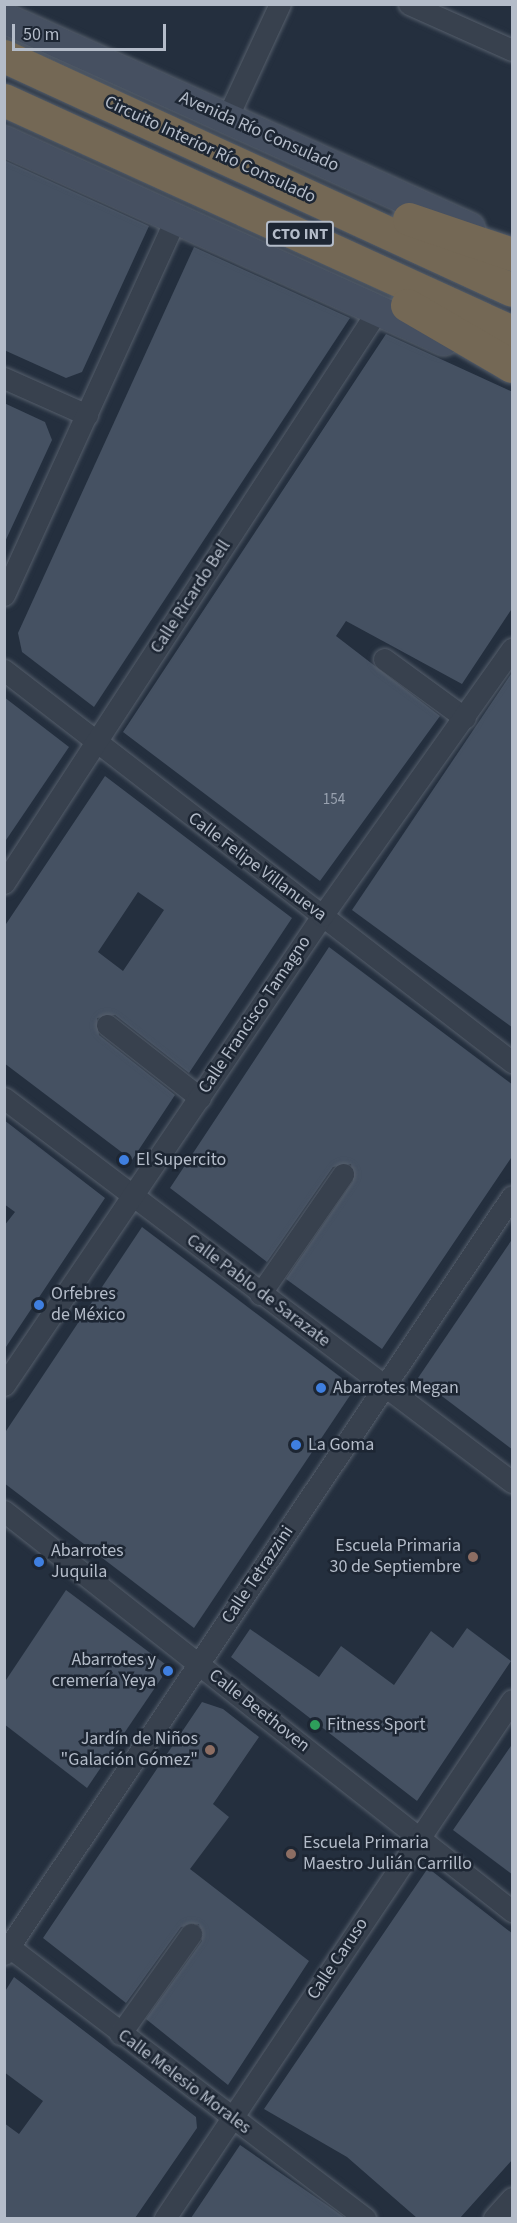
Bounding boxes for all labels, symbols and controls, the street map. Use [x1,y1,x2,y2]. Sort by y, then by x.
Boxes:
scale bar [15,12,170,50]
text: 50 m [23,22,59,47]
street label: Avenida Río Consulado [176,87,342,177]
street label: Circuito Interior Río Consulado [101,91,319,209]
road number: CTO INT [266,221,334,247]
street label: Calle Ricardo Bell [146,536,236,658]
house number: 154 [323,791,345,809]
street label: Calle Felipe Villanueva [183,808,331,926]
street label: Calle Francisco Tamagno [194,932,316,1098]
place label: El Supercito [136,1149,226,1171]
marker: El Supercito [117,1153,131,1167]
street label: Calle Pablo de Sarazate [182,1230,334,1352]
place label: Orfebres de México [51,1284,125,1326]
marker: Orfebres de México [32,1298,46,1312]
place label: Abarrotes Megan [333,1377,459,1399]
marker: Abarrotes Megan [314,1381,328,1395]
place label: La Goma [308,1434,374,1456]
marker: La Goma [289,1438,303,1452]
street label: Calle Tetrazzini [217,1522,299,1628]
place label: Escuela Primaria 30 de Septiembre [329,1536,461,1578]
place label: Abarrotes Juquila [51,1541,124,1584]
marker: Escuela Primaria 30 de Septiembre [466,1550,480,1564]
marker: Abarrotes Juquila [32,1555,46,1569]
place label: Abarrotes y cremería Yeya [52,1650,156,1692]
marker: Abarrotes y cremería Yeya [161,1664,175,1678]
street label: Calle Beethoven [204,1665,314,1757]
place label: Fitness Sport [327,1714,426,1736]
marker: Fitness Sport [308,1718,322,1732]
place label: Jardín de Niños "Galación Gómez" [61,1729,198,1772]
marker: Jardín de Niños "Galación Gómez" [203,1743,217,1757]
place label: Escuela Primaria Maestro Julián Carrillo [303,1833,472,1876]
marker: Escuela Primaria Maestro Julián Carrillo [284,1847,298,1861]
street label: Calle Caruso [303,1914,373,2004]
street label: Calle Melesio Morales [113,2025,255,2139]

